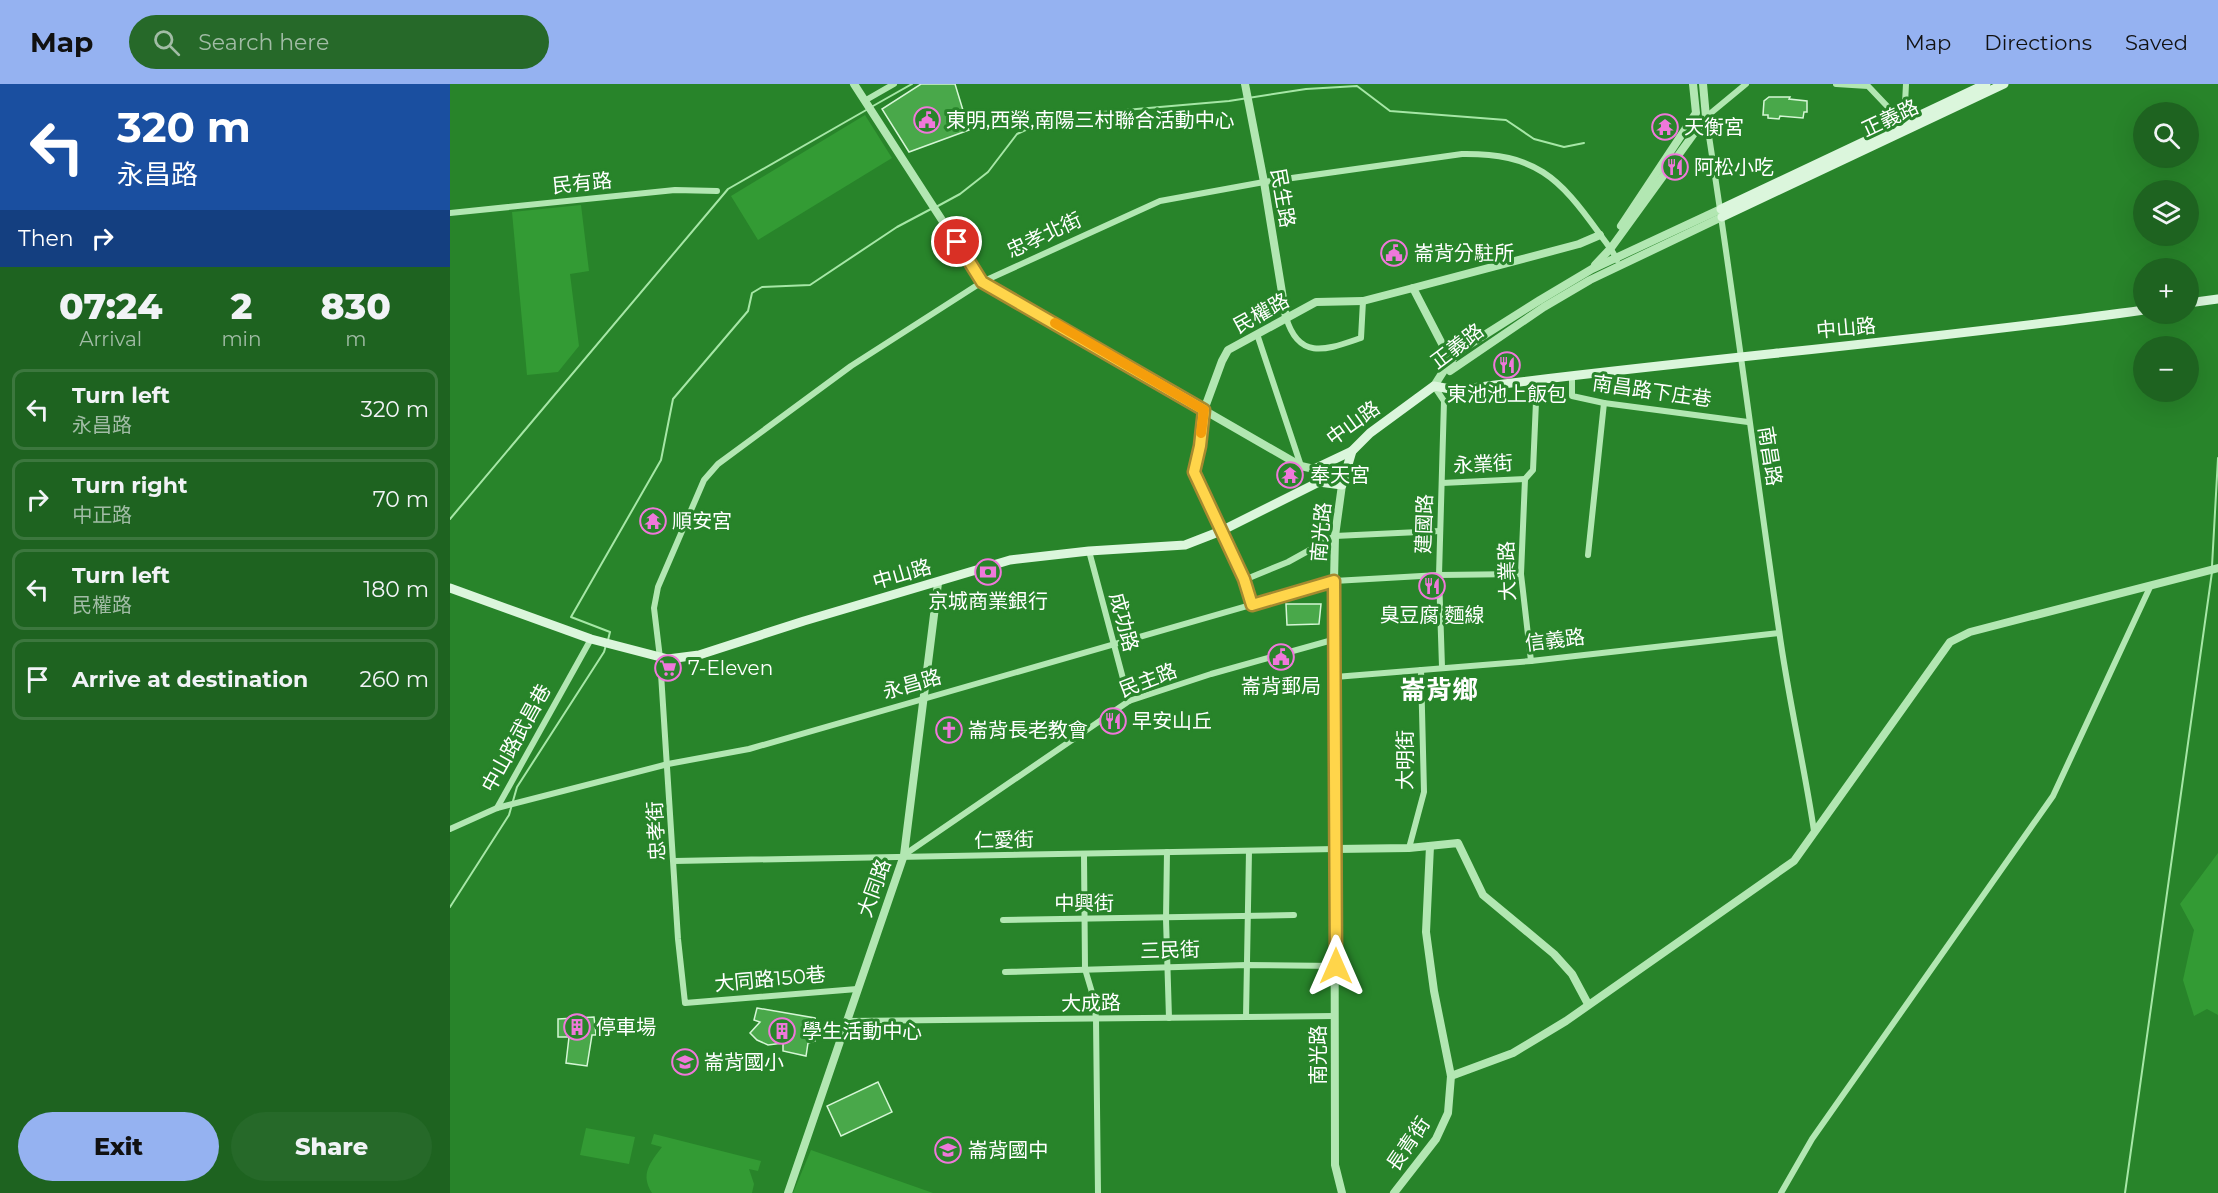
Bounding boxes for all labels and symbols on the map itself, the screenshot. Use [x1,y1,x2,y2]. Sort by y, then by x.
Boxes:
street label: 正義路 [1858,94,1922,142]
public building icon: 東明,西榮,南陽三村聯合活動中心 [912,105,942,135]
place label: 東明,西榮,南陽三村聯合活動中心 [946,108,1234,132]
temple icon: 天衡宮 [1650,112,1680,142]
place label: 天衡宮 [1684,115,1744,139]
restaurant icon: 阿松小吃 [1660,152,1690,182]
place label: 阿松小吃 [1694,155,1774,179]
street label: 民生路 [1266,166,1300,230]
street label: 民有路 [551,168,613,198]
street label: 忠孝北街 [1003,207,1085,263]
pin [931,216,982,267]
public building icon: 崙背分駐所 [1379,238,1409,268]
place label: 崙背分駐所 [1414,241,1514,265]
street label: 民權路 [1229,288,1293,338]
street label: 中山路 [1815,313,1877,343]
street label: 正義路 [1426,318,1488,374]
restaurant icon: 東池池上飯包 [1492,350,1522,380]
street label: 南昌路下庄巷 [1591,371,1713,411]
place label: 東池池上飯包 [1447,382,1567,406]
street label: 中山路 [1322,396,1384,450]
street label: 南昌路 [1753,424,1787,488]
street label: 永業街 [1452,450,1514,478]
temple icon: 奉天宮 [1275,460,1305,490]
place label: 奉天宮 [1310,463,1370,487]
street label: 建國路 [1411,494,1437,554]
street label: 南光路 [1306,501,1336,563]
temple icon: 順安宮 [638,506,668,536]
place label: 順安宮 [672,509,732,533]
street label: 大業路 [1494,541,1520,601]
street label: 中山路 [870,554,934,594]
bank icon: 京城商業銀行 [973,557,1003,587]
restaurant icon: 臭豆腐 麵線 [1417,571,1447,601]
place label: 京城商業銀行 [928,589,1048,613]
street label: 成功路 [1105,590,1143,654]
place label: 臭豆腐 麵線 [1379,603,1485,627]
street label: 信義路 [1524,624,1586,656]
public building icon: 崙背郵局 [1266,642,1296,672]
supermarket icon: 7-Eleven [653,653,683,683]
place label: 7-Eleven [688,656,773,680]
street label: 民主路 [1116,658,1180,702]
street label: 永昌路 [880,664,944,704]
place label: 崙背郵局 [1241,674,1321,698]
district label: 崙背鄉 [1400,674,1478,706]
street label: 中山路武昌巷 [476,680,556,796]
restaurant icon: 早安山丘 [1098,706,1128,736]
place label: 早安山丘 [1132,709,1212,733]
church icon: 崙背長老教會 [934,715,964,745]
place label: 崙背長老教會 [968,718,1088,742]
street label: 大明街 [1393,730,1417,790]
street label: 忠孝街 [642,800,670,862]
street label: 仁愛街 [974,827,1034,853]
street label: 大同路 [852,856,896,920]
street label: 中興街 [1054,891,1114,915]
position arrow [1304,934,1368,998]
street label: 三民街 [1140,937,1200,963]
street label: 大同路150巷 [713,962,827,996]
street label: 大成路 [1061,990,1121,1016]
building icon: 停車場 [562,1012,592,1042]
place label: 停車場 [596,1015,656,1039]
building icon: 學生活動中心 [767,1016,797,1046]
place label: 學生活動中心 [802,1019,922,1043]
street label: 南光路 [1306,1025,1330,1085]
school or university icon: 崙背國小 [670,1047,700,1077]
place label: 崙背國小 [704,1050,784,1074]
street label: 長青街 [1381,1112,1435,1176]
school or university icon: 崙背國中 [933,1135,963,1165]
place label: 崙背國中 [968,1138,1048,1162]

